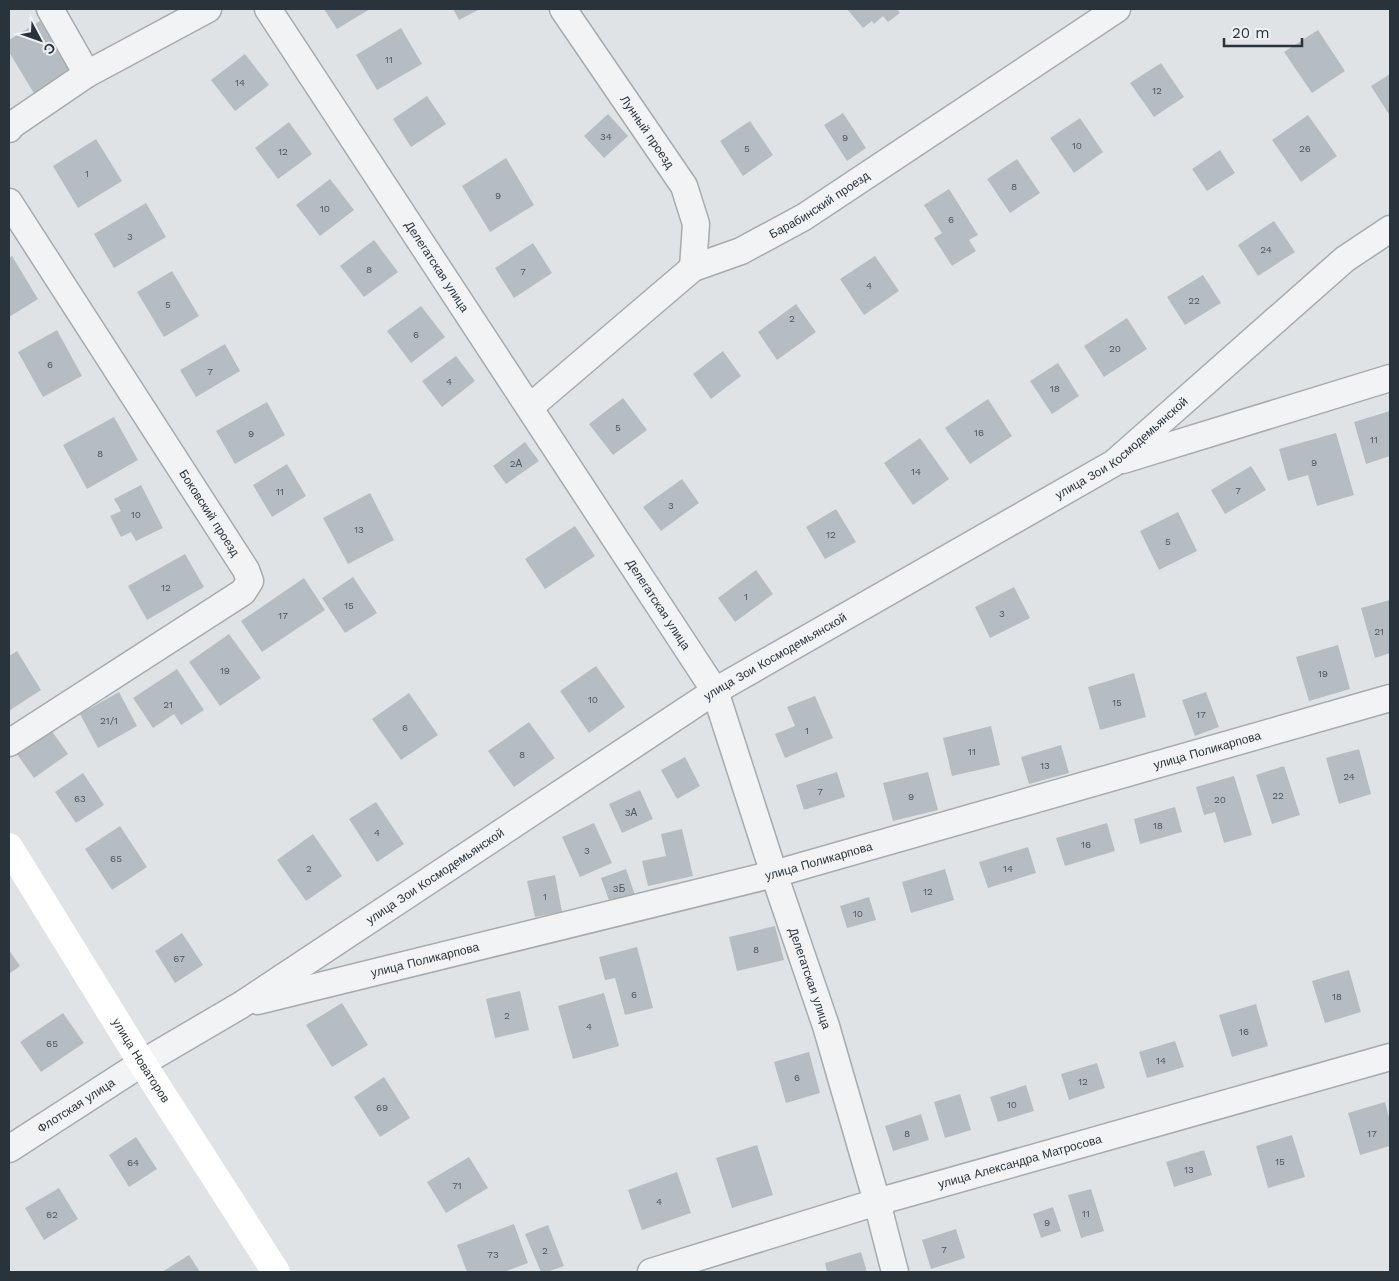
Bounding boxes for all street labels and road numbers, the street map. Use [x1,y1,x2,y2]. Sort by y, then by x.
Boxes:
street label: Лунный проезд [617,93,677,171]
street label: Барабинский проезд [767,169,872,241]
street label: Делегатская улица [402,218,472,315]
street label: улица Зои Космодемьянской [1053,394,1191,502]
street label: Боковский проезд [176,467,242,559]
street label: Делегатская улица [623,556,693,653]
street label: улица Зои Космодемьянской [701,610,849,703]
street label: улица Поликарпова [1152,728,1263,772]
street label: улица Зои Космодемьянской [364,826,507,927]
street label: улица Поликарпова [764,839,874,883]
street label: Делегатская улица [786,926,834,1031]
street label: улица Поликарпова [369,940,481,980]
street label: улица Новаторов [109,1016,173,1105]
street label: Флотская улица [35,1075,118,1136]
street label: улица Александра Матросова [936,1132,1103,1191]

